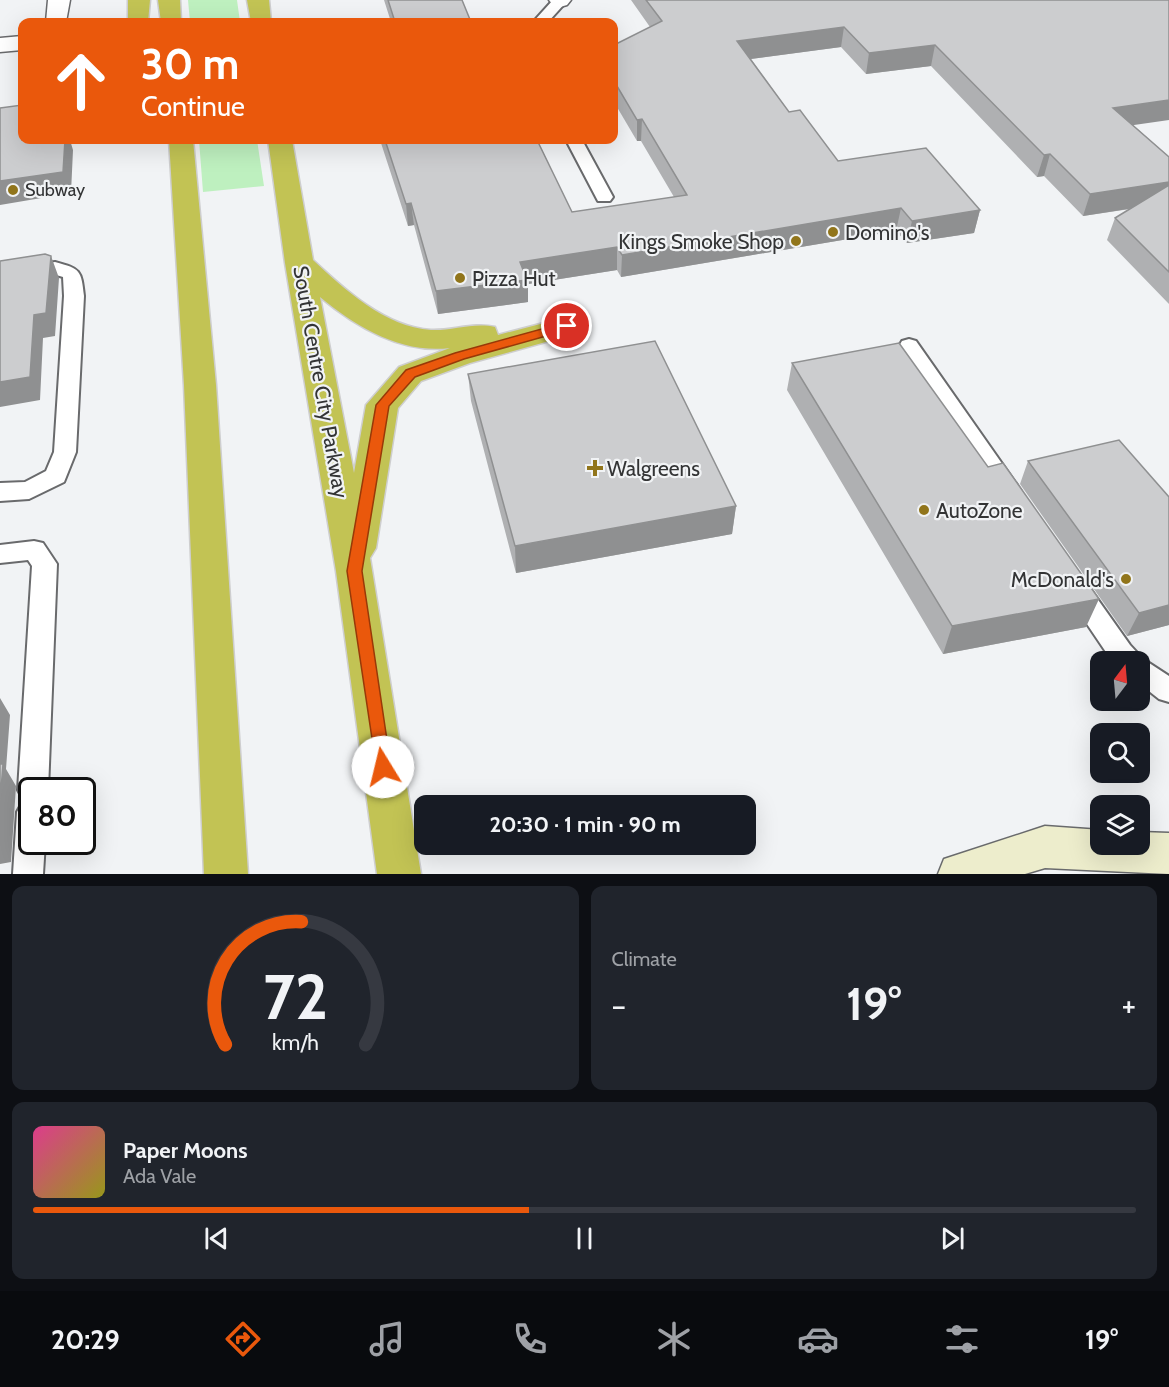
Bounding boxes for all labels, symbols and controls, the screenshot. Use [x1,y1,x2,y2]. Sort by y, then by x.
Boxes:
text: 30 m [141,38,239,90]
icon: ahead [42,42,120,120]
text: Continue [141,90,245,123]
place label: Subway [25,179,85,201]
marker: Subway [6,183,20,197]
place label: Domino's [845,220,930,245]
marker: Domino's [826,225,840,239]
place label: Kings Smoke Shop [618,229,784,254]
marker: Kings Smoke Shop [789,234,803,248]
street label: South Centre City Parkway [288,264,354,501]
place label: Pizza Hut [472,266,556,291]
marker: Pizza Hut [453,271,467,285]
pin [541,300,592,351]
icon: arrive [550,309,583,342]
place label: Walgreens [607,456,700,481]
marker: Walgreens [588,461,602,475]
place label: AutoZone [936,498,1023,523]
marker: AutoZone [917,503,931,517]
place label: McDonald's [1011,567,1114,592]
marker: McDonald's [1119,572,1133,586]
north arrow [1090,651,1150,711]
map controls [1090,651,1150,855]
button: search [1090,723,1150,783]
position arrow [351,735,415,799]
speed limit sign: 80 [18,777,96,855]
button: layers [1090,795,1150,855]
text: 20:30 · 1 min · 90 m [489,811,681,838]
text: Climate [612,947,677,971]
text: 72 [263,959,328,1035]
text: 19° [846,977,901,1031]
text: − [612,985,626,1025]
text: + [1121,985,1136,1025]
text: km/h [272,1029,319,1055]
text: Paper Moons [123,1137,247,1164]
text: Ada Vale [123,1164,196,1188]
icon: previous [200,1222,233,1255]
icon: pause [568,1222,601,1255]
icon: next [936,1222,969,1255]
icon: directions [222,1318,264,1360]
icon: music [366,1318,408,1360]
icon: phone [509,1318,551,1360]
icon: climate [653,1318,695,1360]
icon: car [797,1318,839,1360]
icon: filters [941,1318,983,1360]
text: 20:29 [51,1323,120,1356]
text: 19° [1085,1323,1118,1356]

